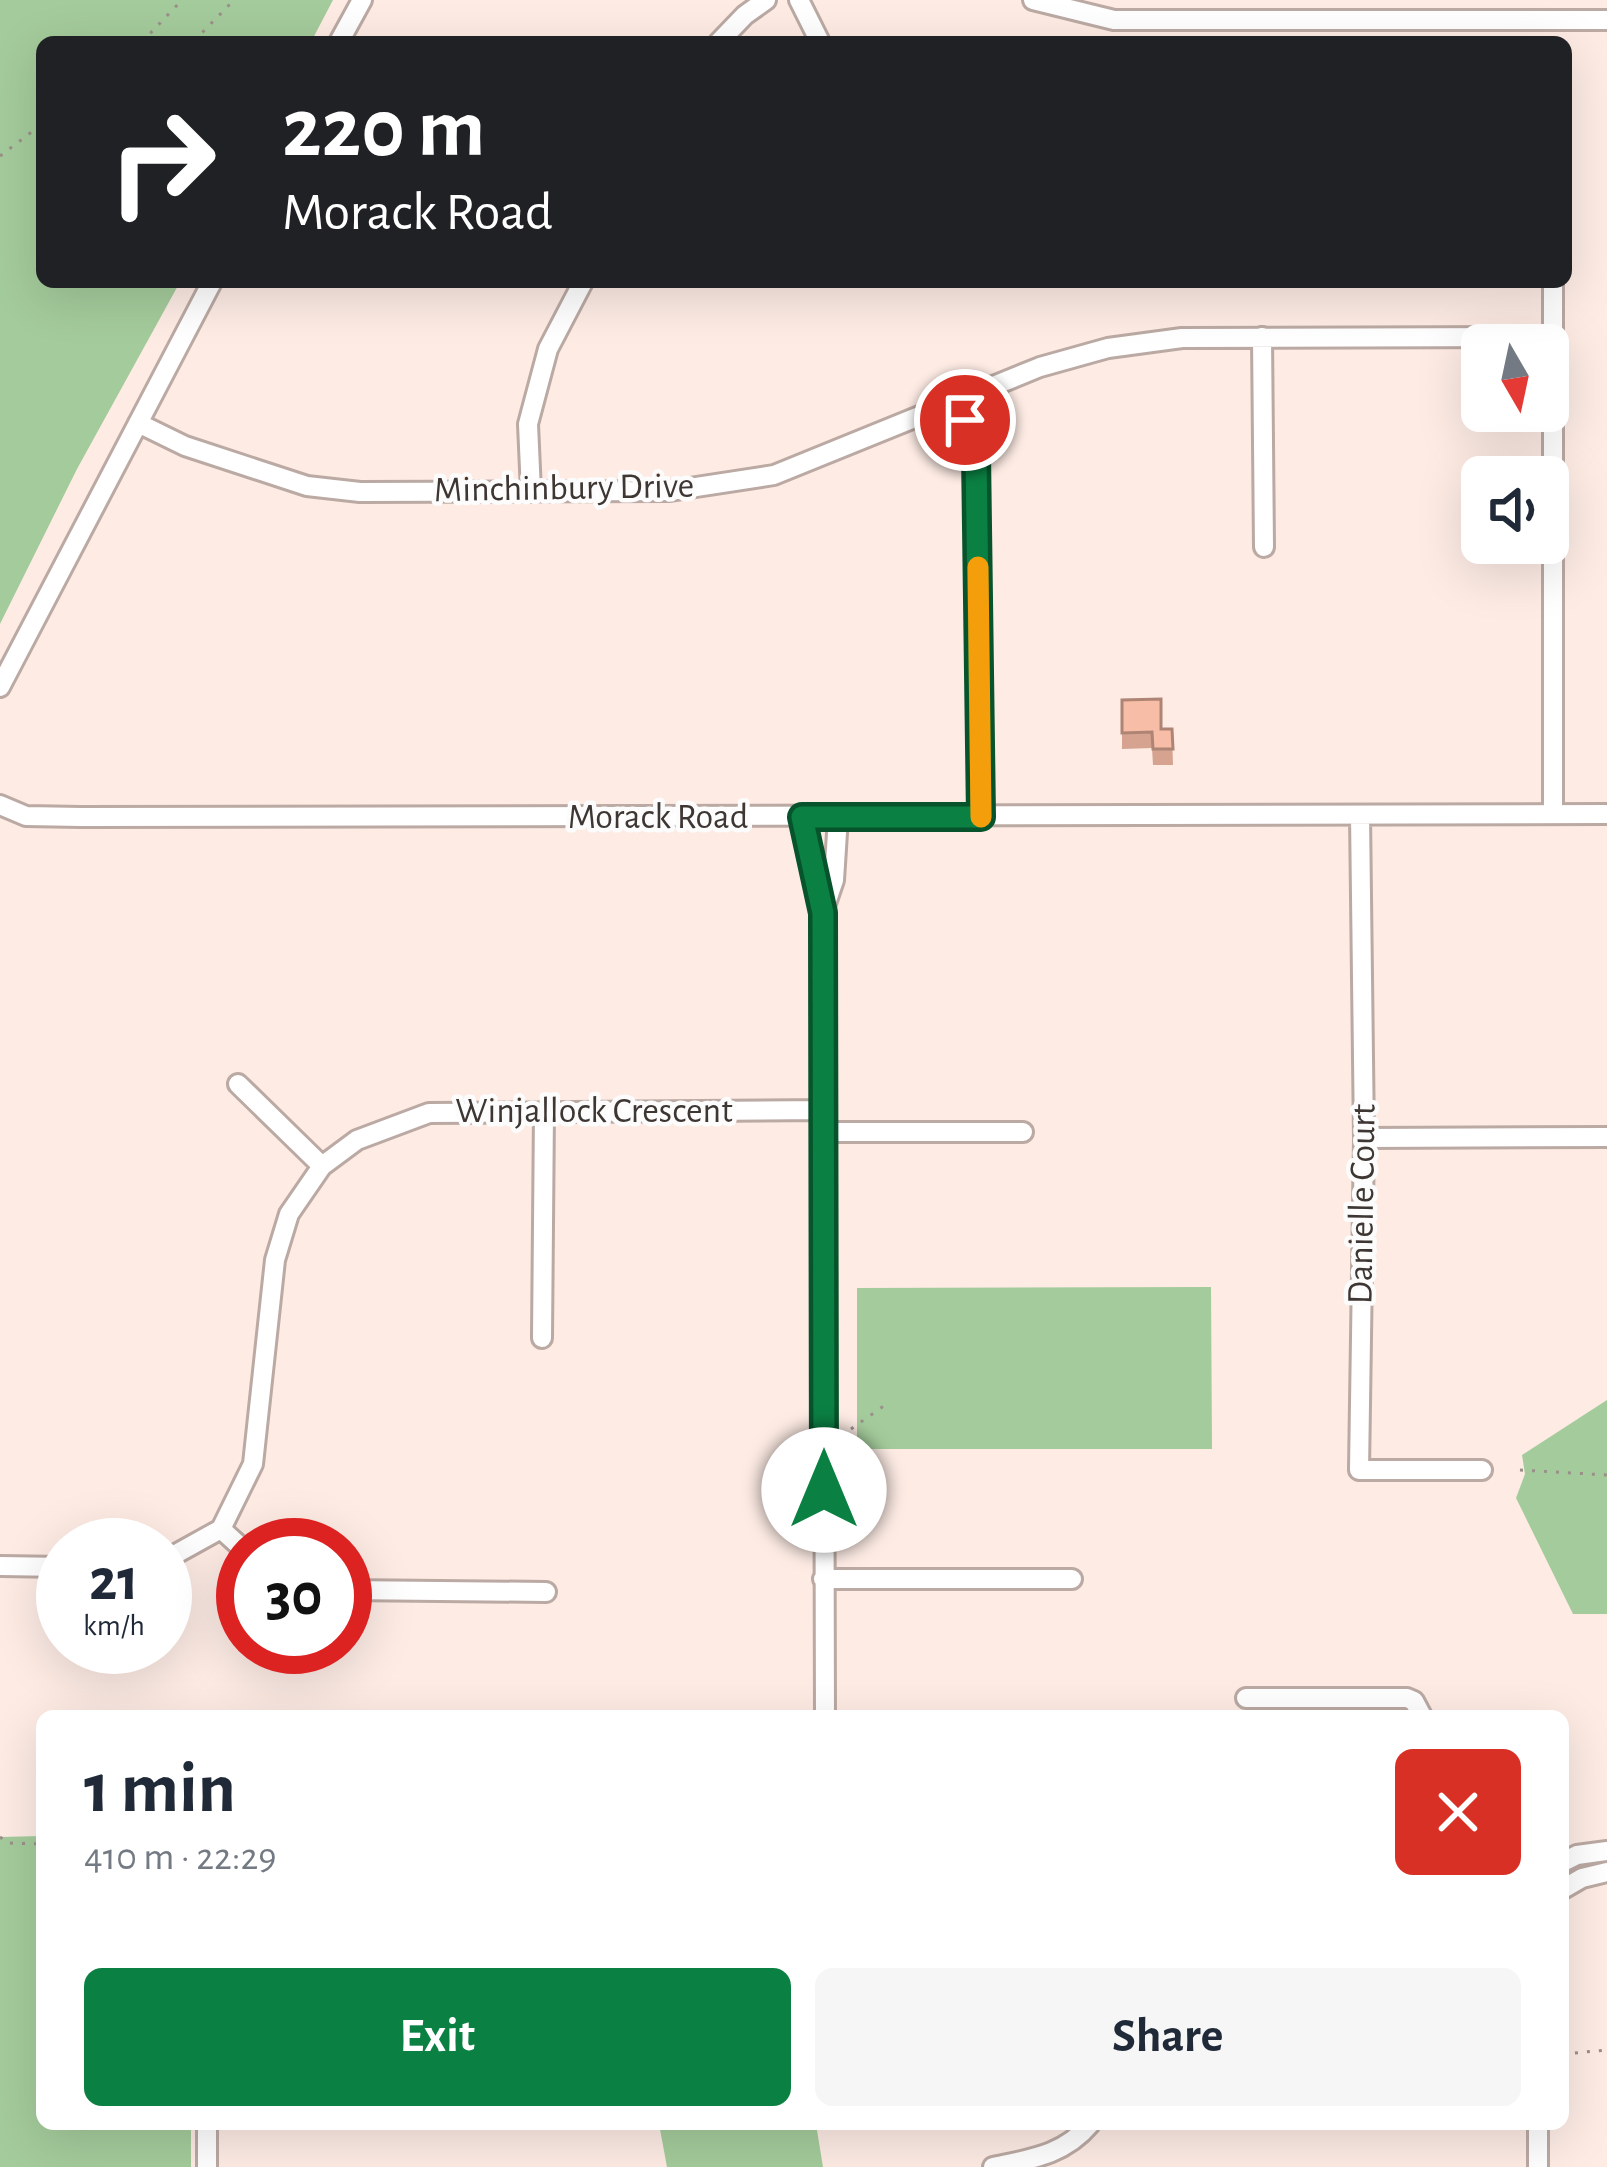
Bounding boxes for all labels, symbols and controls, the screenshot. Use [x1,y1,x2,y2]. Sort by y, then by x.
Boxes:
icon: right [84,84,240,240]
text: 220 m [282,88,485,172]
text: Morack Road [282,186,553,240]
north arrow [1461,324,1569,432]
map controls [1461,324,1569,564]
pin [914,369,1016,471]
icon: arrive [932,387,998,453]
button: sound [1461,456,1569,564]
street label: Minchinbury Drive [434,468,694,508]
street label: Morack Road [568,799,748,835]
street label: Winjallock Crescent [455,1093,733,1129]
street label: Danielle Court [1342,1103,1382,1305]
position arrow [761,1427,887,1553]
speed limit sign: 30 [216,1518,372,1674]
text: 21 [89,1551,139,1611]
text: km/h [83,1611,145,1641]
button: close [1395,1749,1521,1875]
text: 1 min [84,1753,236,1825]
text: 410 m · 22:29 [84,1838,277,1877]
button: Exit [84,1968,791,2106]
button: Share [815,1968,1521,2106]

